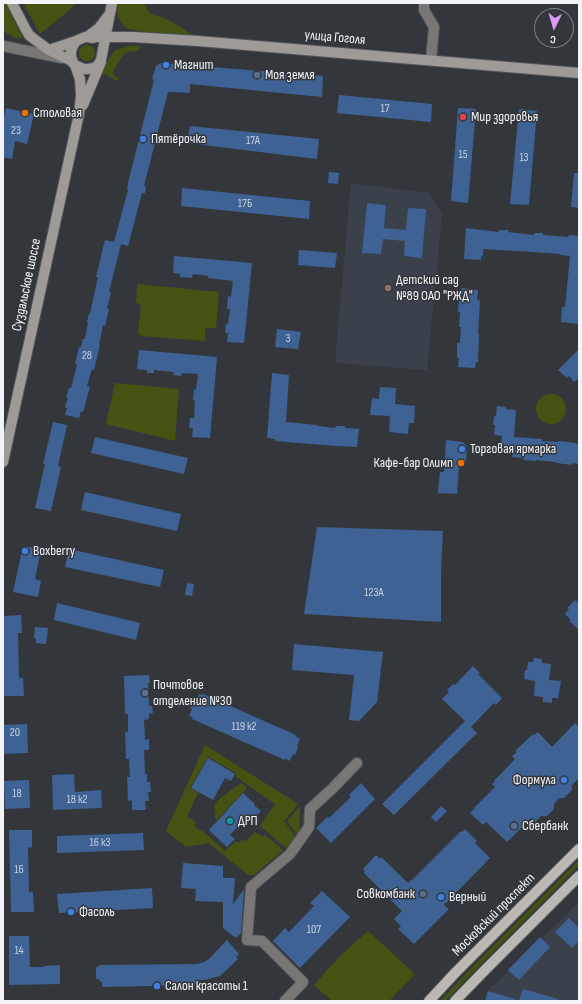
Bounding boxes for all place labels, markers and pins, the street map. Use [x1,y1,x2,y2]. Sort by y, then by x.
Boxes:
place label: Магнит [174,57,214,73]
marker: Магнит [161,60,171,70]
place label: Моя земля [265,67,315,83]
marker: Моя земля [252,70,262,80]
place label: Столовая [33,105,82,121]
marker: Столовая [20,108,30,118]
place label: Мир здоровья [471,109,538,125]
marker: Мир здоровья [458,112,468,122]
place label: Пятёрочка [151,131,206,147]
marker: Пятёрочка [138,134,148,144]
place label: Детский сад №89 ОАО "РЖД" [396,272,473,304]
marker: Детский сад №89 ОАО "РЖД" [383,283,393,293]
place label: Торговая ярмарка [470,441,556,457]
marker: Торговая ярмарка [457,444,467,454]
place label: Кафе-бар Олимп [373,455,453,471]
marker: Кафе-бар Олимп [456,458,466,468]
place label: Boxberry [33,543,75,559]
marker: Boxberry [20,546,30,556]
place label: Почтовое отделение №30 [153,677,232,710]
marker: Почтовое отделение №30 [140,688,150,698]
place label: Формула [513,772,556,788]
marker: Формула [559,775,569,785]
place label: ДРП [238,813,258,829]
marker: ДРП [225,816,235,826]
place label: Сбербанк [522,818,568,834]
marker: Сбербанк [509,821,519,831]
place label: Совкомбанк [357,886,415,902]
marker: Совкомбанк [418,889,428,899]
place label: Верный [449,889,486,905]
marker: Верный [436,892,446,902]
place label: Фасоль [79,904,115,920]
marker: Фасоль [66,907,76,917]
place label: Салон красоты 1 [165,978,248,994]
marker: Салон красоты 1 [152,981,162,991]

